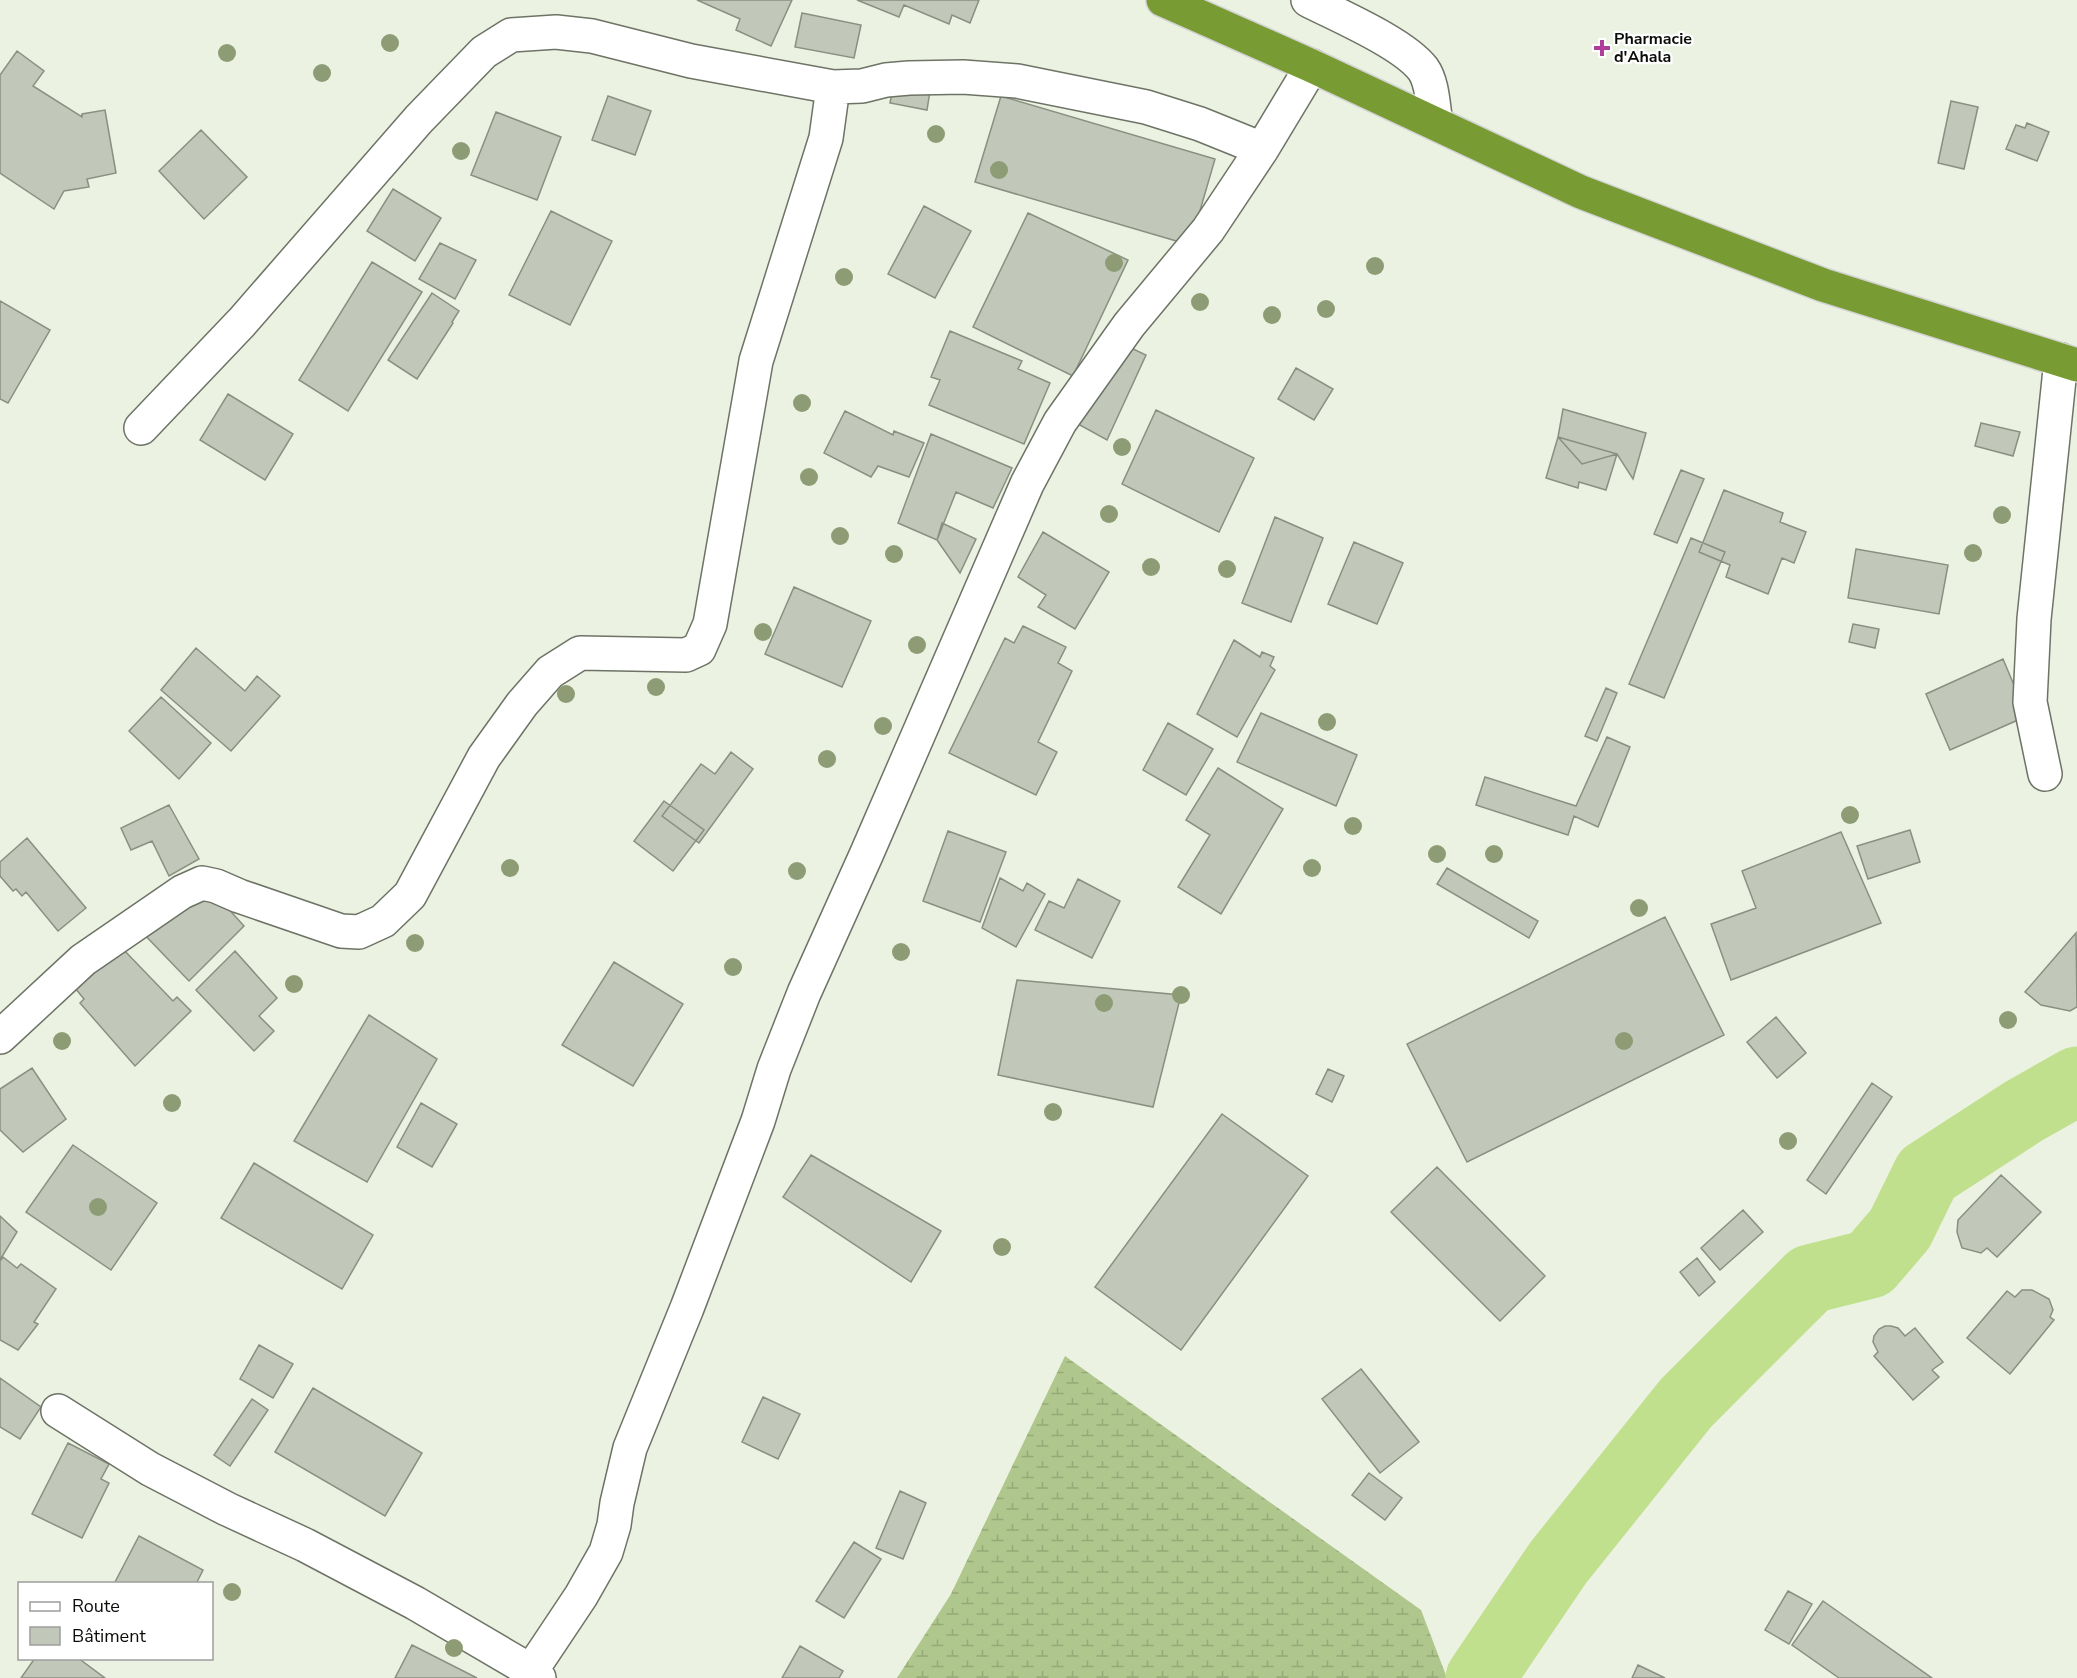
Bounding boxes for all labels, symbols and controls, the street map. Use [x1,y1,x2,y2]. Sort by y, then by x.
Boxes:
place label: Pharmacie d'Ahala [1614,28,1692,68]
marker: Pharmacie d'Ahala [1595,41,1609,55]
legend [18,1582,213,1660]
text: Route [72,1594,120,1618]
text: Bâtiment [72,1624,146,1648]

